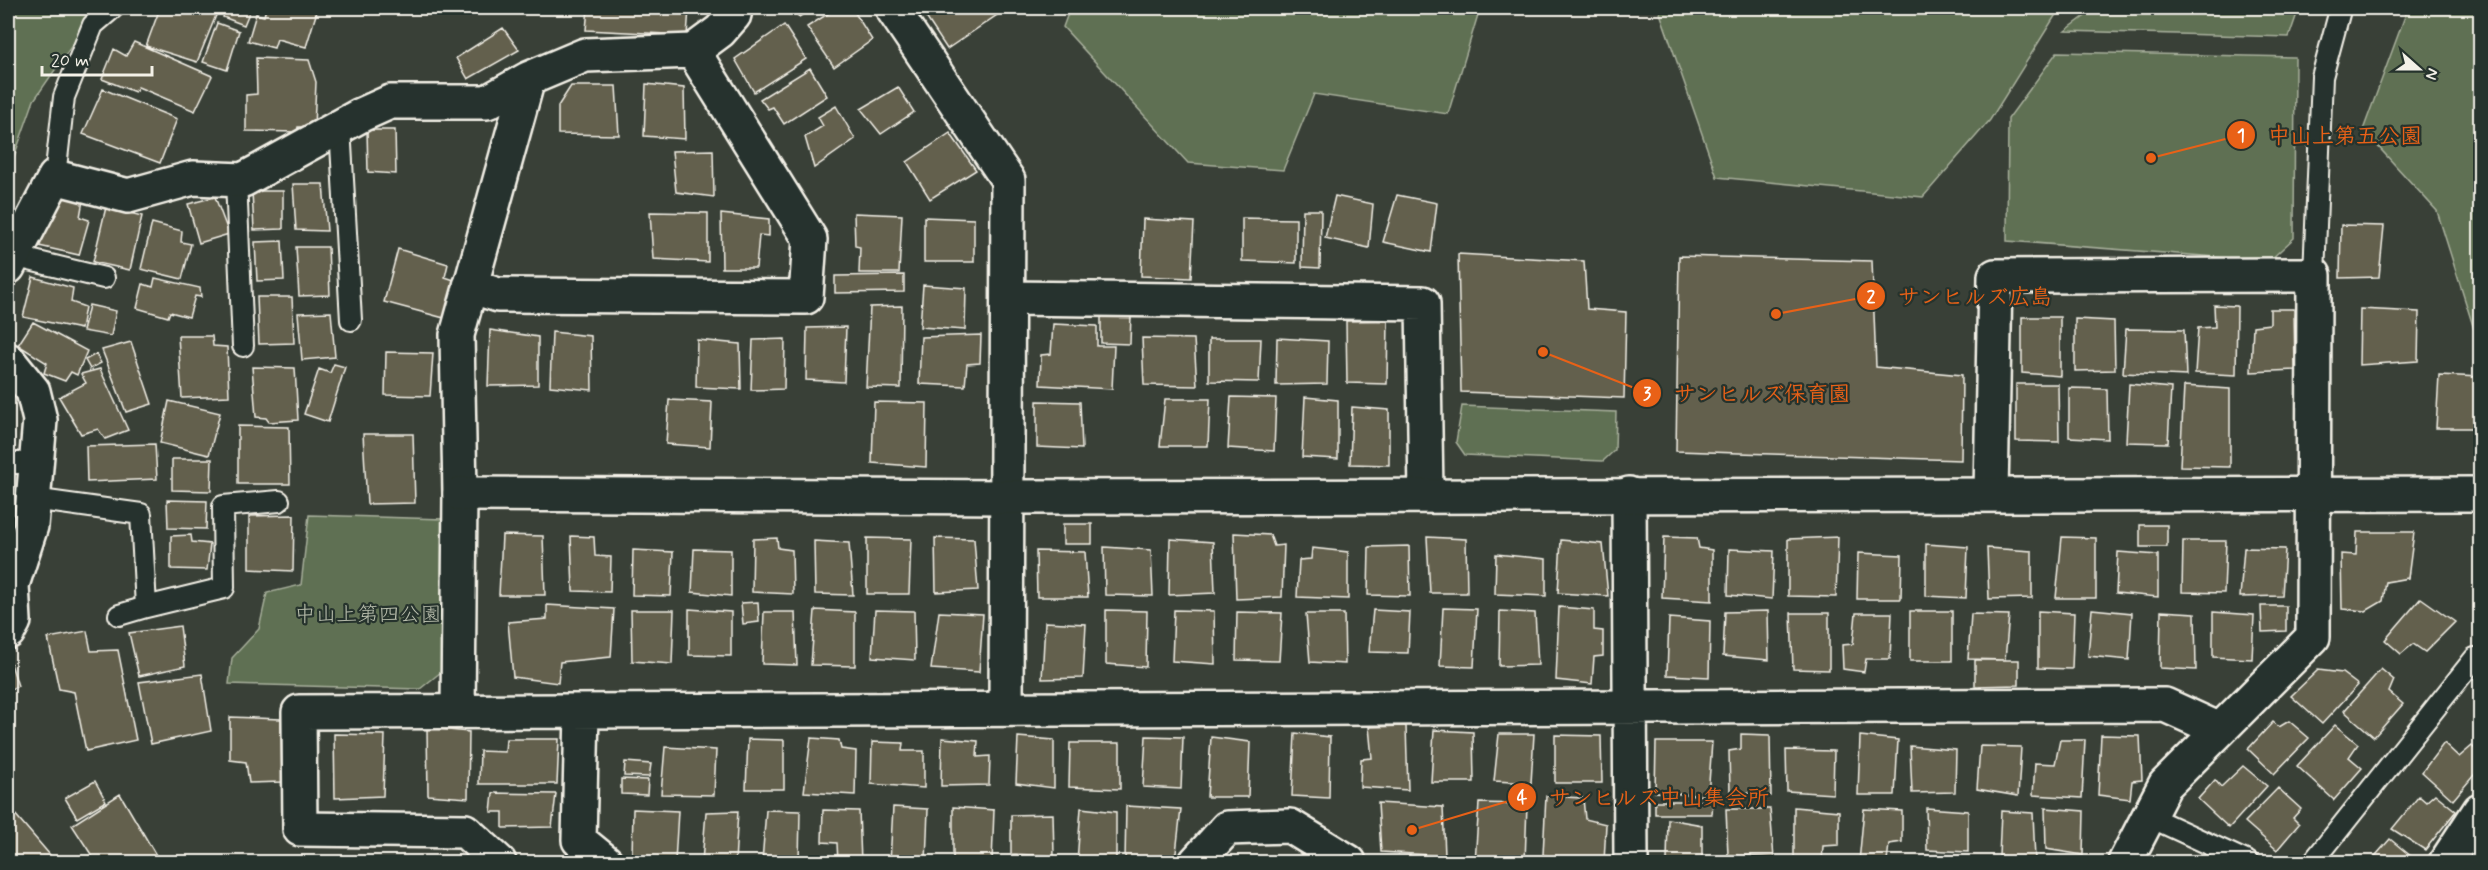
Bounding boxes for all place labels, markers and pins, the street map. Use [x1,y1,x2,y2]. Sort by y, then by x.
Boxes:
callout: 中山上第五公園 [2226,115,2434,155]
callout: サンヒルズ広島 [1856,276,2064,316]
callout: サンヒルズ保育園 [1632,373,1862,413]
callout: サンヒルズ中山集会所 [1507,777,1781,817]

